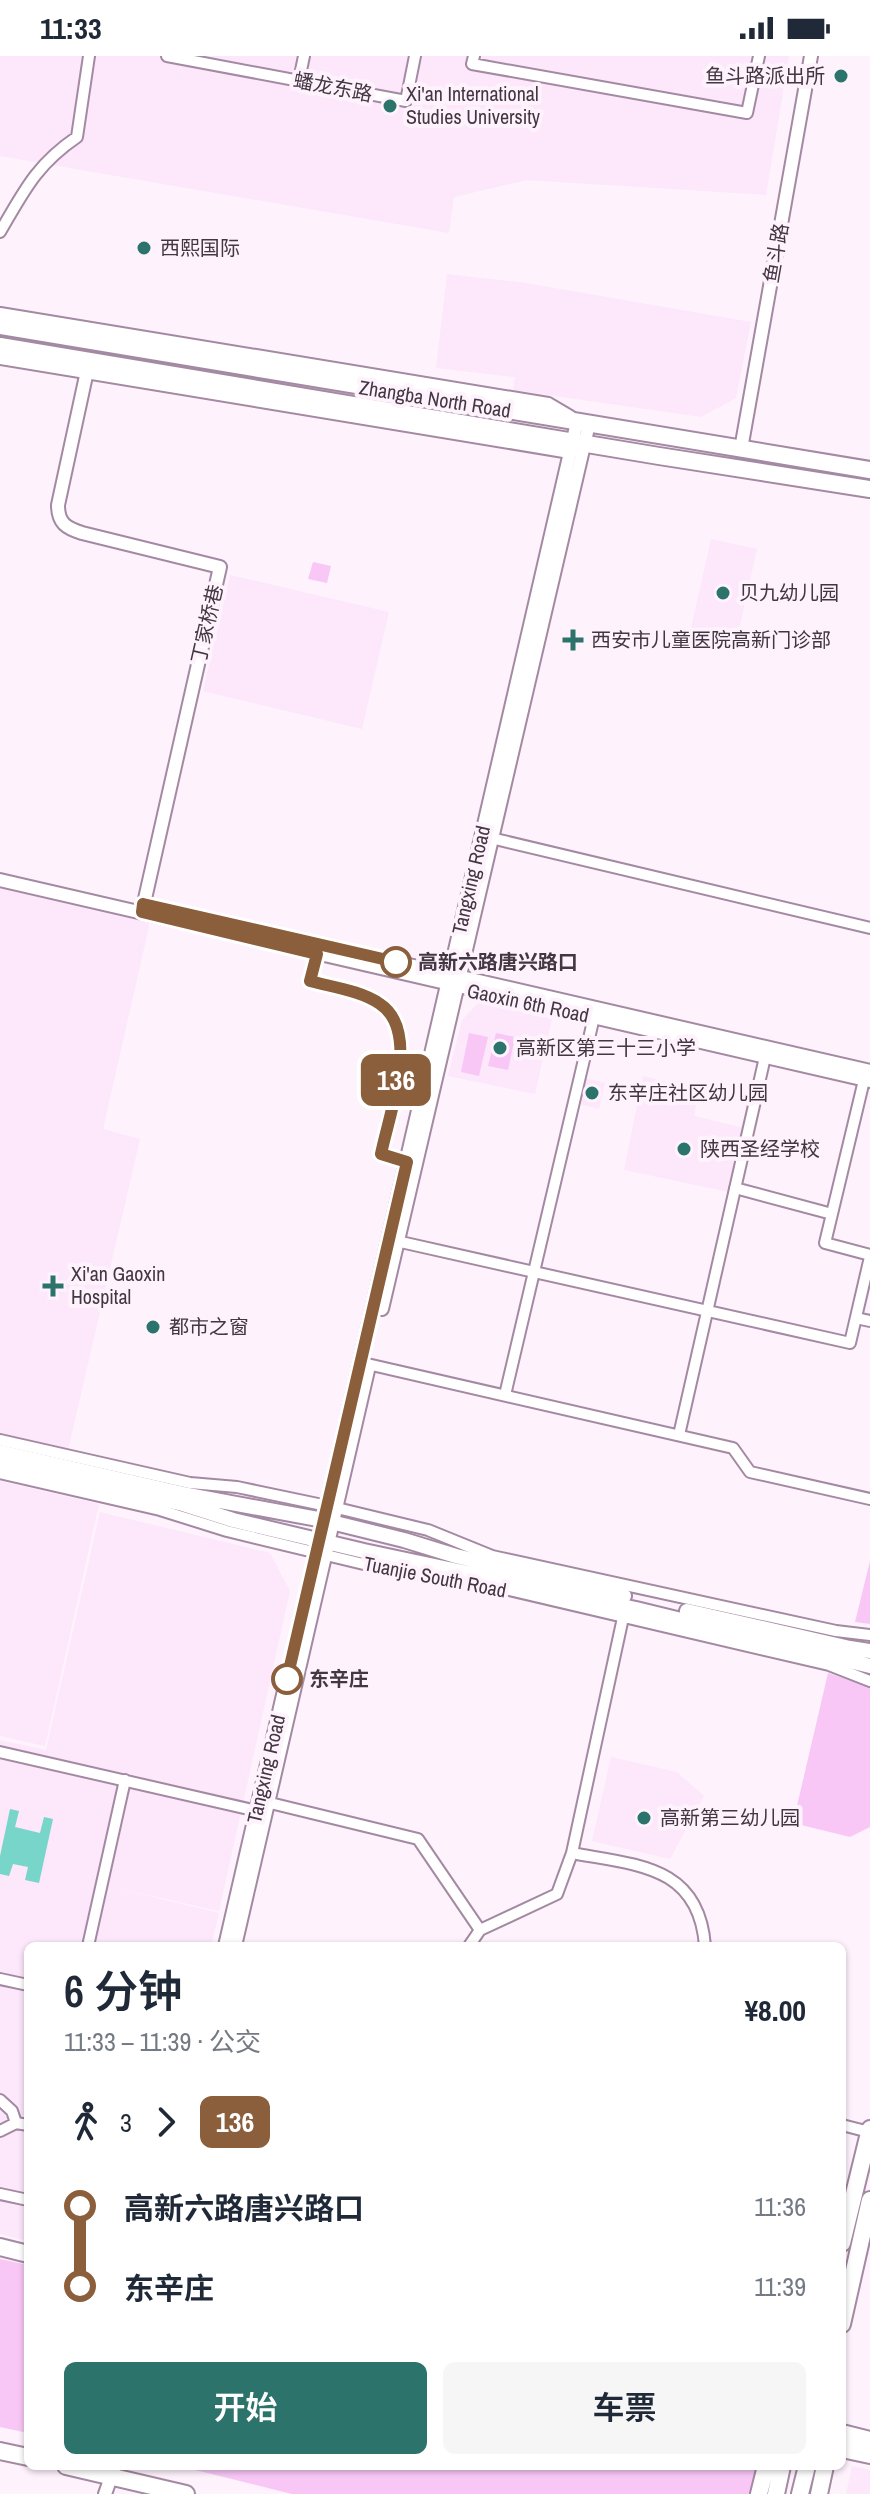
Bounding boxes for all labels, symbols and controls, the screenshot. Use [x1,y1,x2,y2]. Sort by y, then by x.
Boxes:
text: 11:33 [40,8,102,48]
place label: 鱼斗路派出所 [705,62,825,89]
street label: 蟠龙东路 [291,66,375,107]
marker: 鱼斗路派出所 [832,67,850,85]
place label: Xi'an International Studies University [406,80,541,130]
marker: Xi'an International Studies University [381,97,399,115]
street label: 鱼斗路 [757,221,794,285]
place label: 西熙国际 [160,234,240,261]
marker: 西熙国际 [135,239,153,257]
street label: Zhangba North Road [357,373,513,424]
place label: 贝九幼儿园 [739,579,839,606]
street label: 丁家桥巷 [184,582,229,666]
marker: 贝九幼儿园 [714,584,732,602]
place label: 西安市儿童医院高新门诊部 [591,626,831,653]
marker: 西安市儿童医院高新门诊部 [562,629,584,651]
street label: Tangxing Road [445,823,496,937]
marker: 高新六路唐兴路口 [381,947,411,977]
place label: 高新六路唐兴路口 [418,948,578,975]
street label: Gaoxin 6th Road [465,976,592,1029]
place label: 高新区第三十三小学 [516,1034,696,1061]
marker: 高新区第三十三小学 [491,1039,509,1057]
line badge: 136 [350,1054,442,1106]
text: 136 [377,1061,415,1099]
place label: 东辛庄社区幼儿园 [608,1079,768,1106]
marker: 东辛庄社区幼儿园 [583,1084,601,1102]
place label: 陕西圣经学校 [700,1135,820,1162]
marker: 陕西圣经学校 [675,1140,693,1158]
place label: Xi'an Gaoxin Hospital [71,1260,165,1310]
marker: Xi'an Gaoxin Hospital [42,1275,64,1297]
place label: 都市之窗 [169,1313,249,1340]
marker: 都市之窗 [144,1318,162,1336]
street label: Tuanjie South Road [362,1549,509,1604]
marker: 东辛庄 [272,1664,302,1694]
place label: 东辛庄 [309,1665,369,1692]
street label: Tangxing Road [240,1712,291,1826]
place label: 高新第三幼儿园 [660,1804,800,1831]
marker: 高新第三幼儿园 [635,1809,653,1827]
text: 6 分钟 [64,1961,182,2021]
text: ¥8.00 [744,1990,806,2030]
text: 11:33 – 11:39 · 公交 [64,2024,261,2059]
icon: walk [64,2100,108,2144]
icon: forward [144,2100,188,2144]
text: 136 [216,2103,254,2141]
text: 3 [120,2105,132,2140]
text: 高新六路唐兴路口 [124,2188,364,2228]
text: 11:36 [754,2189,806,2224]
text: 东辛庄 [124,2268,214,2308]
text: 11:39 [754,2269,806,2304]
button: 开始 [64,2362,427,2454]
button: 车票 [443,2362,806,2454]

